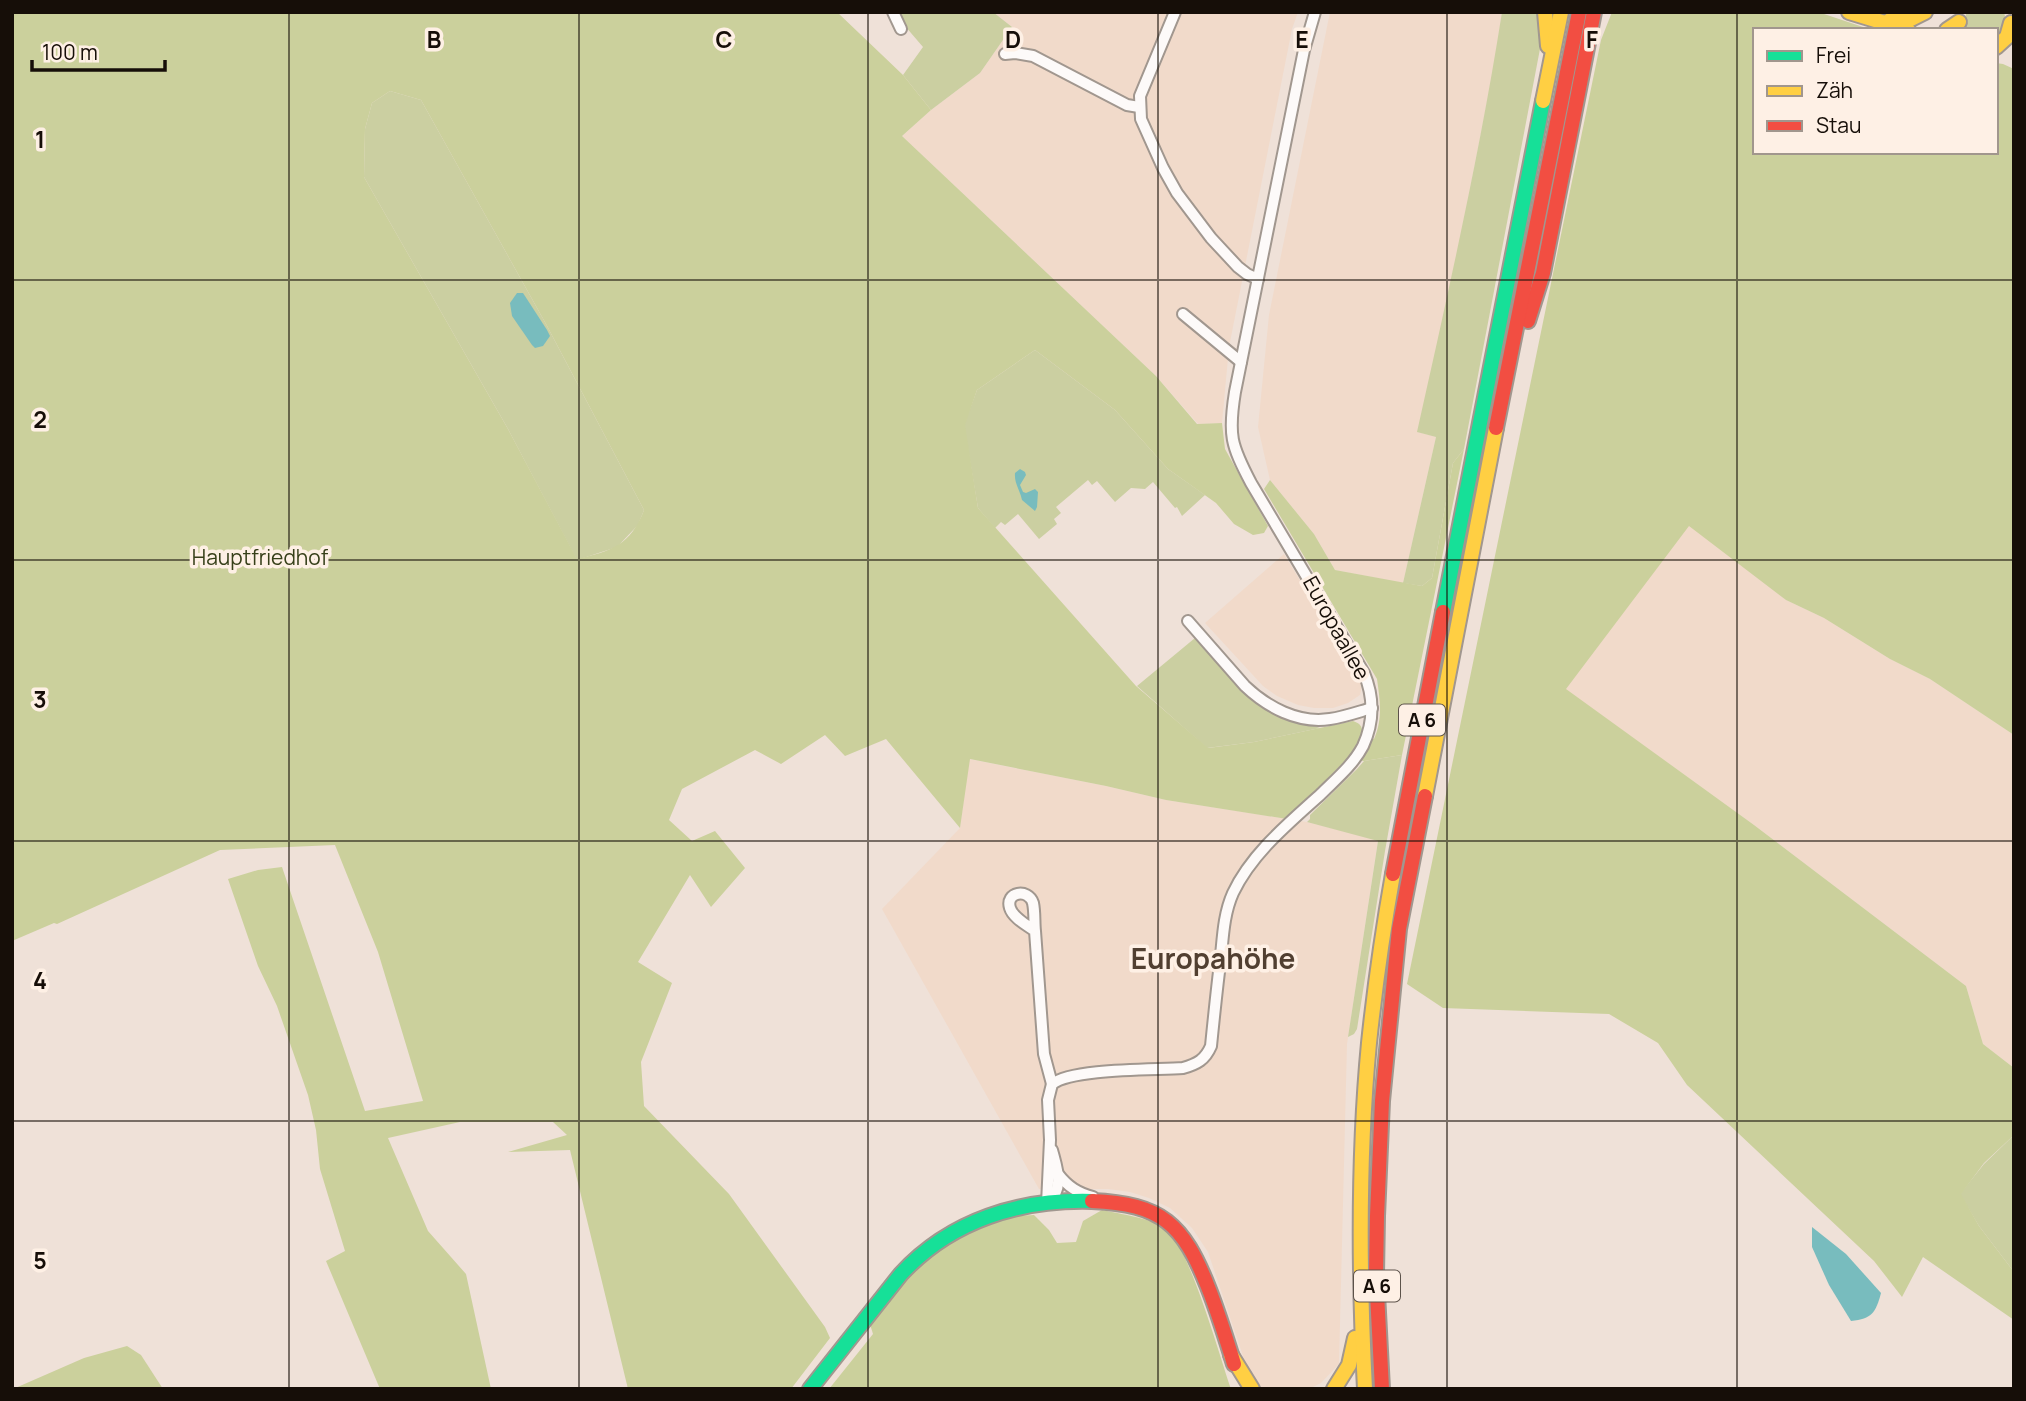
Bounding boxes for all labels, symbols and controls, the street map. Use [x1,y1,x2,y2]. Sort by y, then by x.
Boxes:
text: B [427,23,441,55]
text: C [716,23,733,55]
text: D [1005,23,1021,55]
text: E [1295,23,1309,55]
text: F [1586,23,1598,55]
scale bar [32,28,164,72]
legend [1753,28,1998,154]
text: 100 m [42,38,98,66]
text: Frei [1816,41,1851,69]
text: Zäh [1816,76,1853,104]
text: Stau [1816,111,1862,139]
text: 1 [35,123,45,155]
text: 2 [33,403,47,435]
park label: Hauptfriedhof [192,543,329,571]
street label: Europaallee [1297,571,1377,684]
text: 3 [33,683,47,715]
road number: A 6 [1399,705,1445,736]
district label: Europahöhe [1131,939,1295,977]
text: 4 [33,964,47,996]
text: 5 [33,1244,47,1276]
road number: A 6 [1354,1270,1400,1302]

